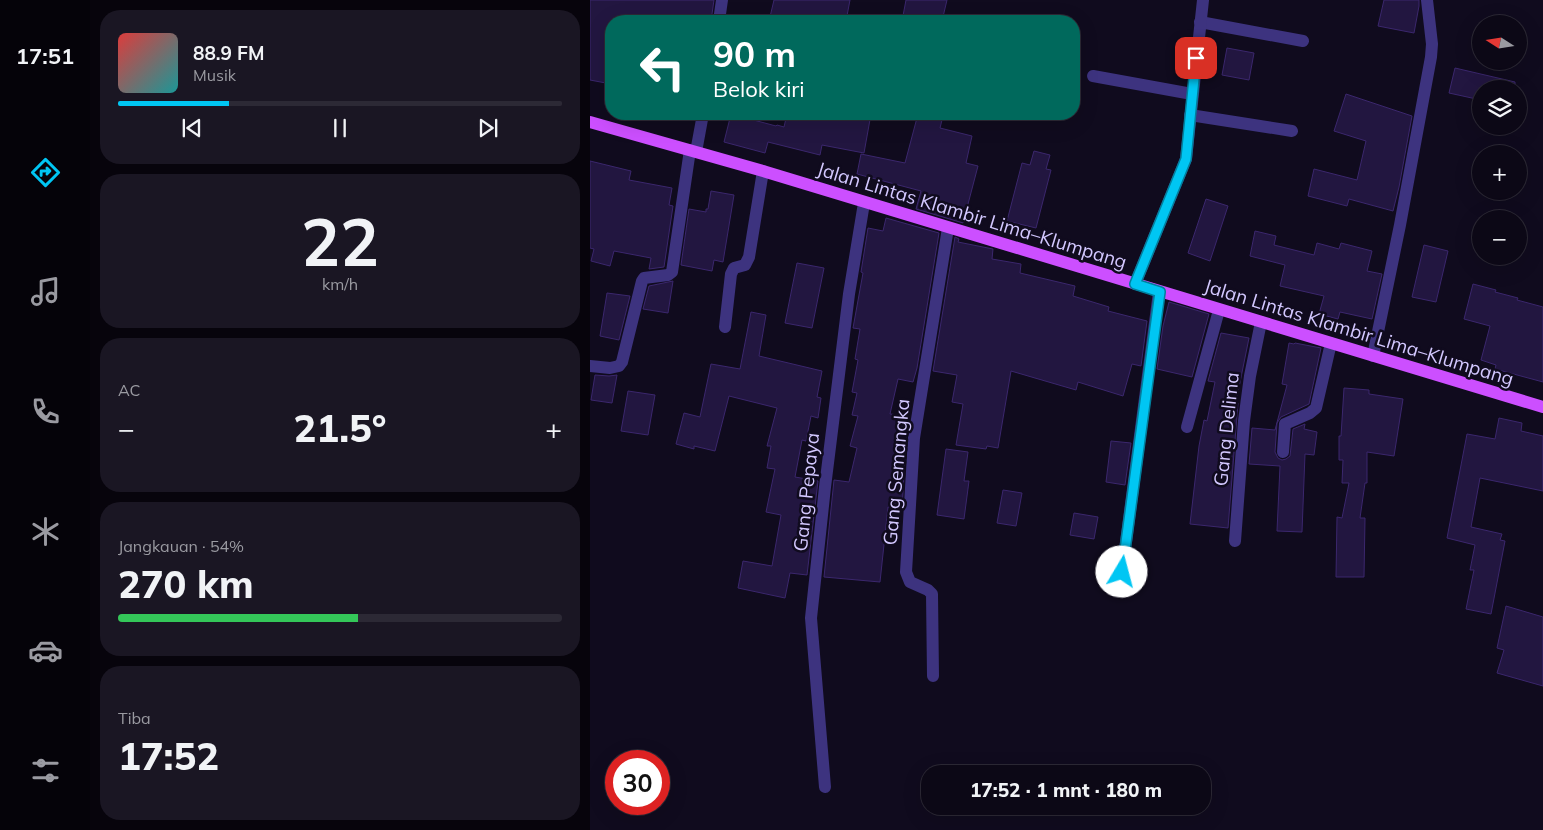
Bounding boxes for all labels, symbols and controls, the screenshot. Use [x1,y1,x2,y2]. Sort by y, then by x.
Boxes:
north arrow [1472,15,1528,70]
map controls [1472,15,1527,265]
text: 90 m [713,32,796,76]
icon: left [630,35,695,100]
pin [1175,37,1217,79]
text: 88.9 FM [193,41,265,65]
text: 17:51 [16,42,74,70]
icon: arrive [1182,44,1210,72]
text: Musik [193,65,236,85]
text: Belok kiri [713,75,805,103]
button: layers [1472,80,1527,135]
icon: previous [178,114,206,142]
icon: pause [326,114,354,142]
icon: next [474,114,502,142]
button: + [1472,145,1527,200]
icon: directions [28,155,63,190]
street label: Jalan Lintas Klambir Lima–Klumpang [814,156,1130,274]
text: 22 [301,201,379,282]
button: − [1472,210,1527,265]
street label: Jalan Lintas Klambir Lima–Klumpang [1201,273,1517,391]
icon: music [28,274,63,309]
text: km/h [322,274,358,294]
street label: Gang Delima [1208,371,1244,487]
text: AC [118,380,141,400]
icon: phone [28,394,63,429]
street label: Gang Semangka [878,398,914,546]
text: 21.5° [294,404,386,452]
text: − [118,411,135,446]
text: + [545,411,562,446]
street label: Gang Pepaya [788,432,824,552]
icon: climate [28,514,63,549]
text: Jangkauan · 54% [118,536,244,556]
position arrow [1095,545,1147,597]
text: 270 km [118,560,254,608]
icon: car [28,633,63,668]
text: Tiba [118,708,151,728]
text: 17:52 [118,732,219,780]
speed limit sign: 30 [605,750,670,815]
icon: filters [28,753,63,788]
text: 17:52 · 1 mnt · 180 m [970,778,1162,802]

